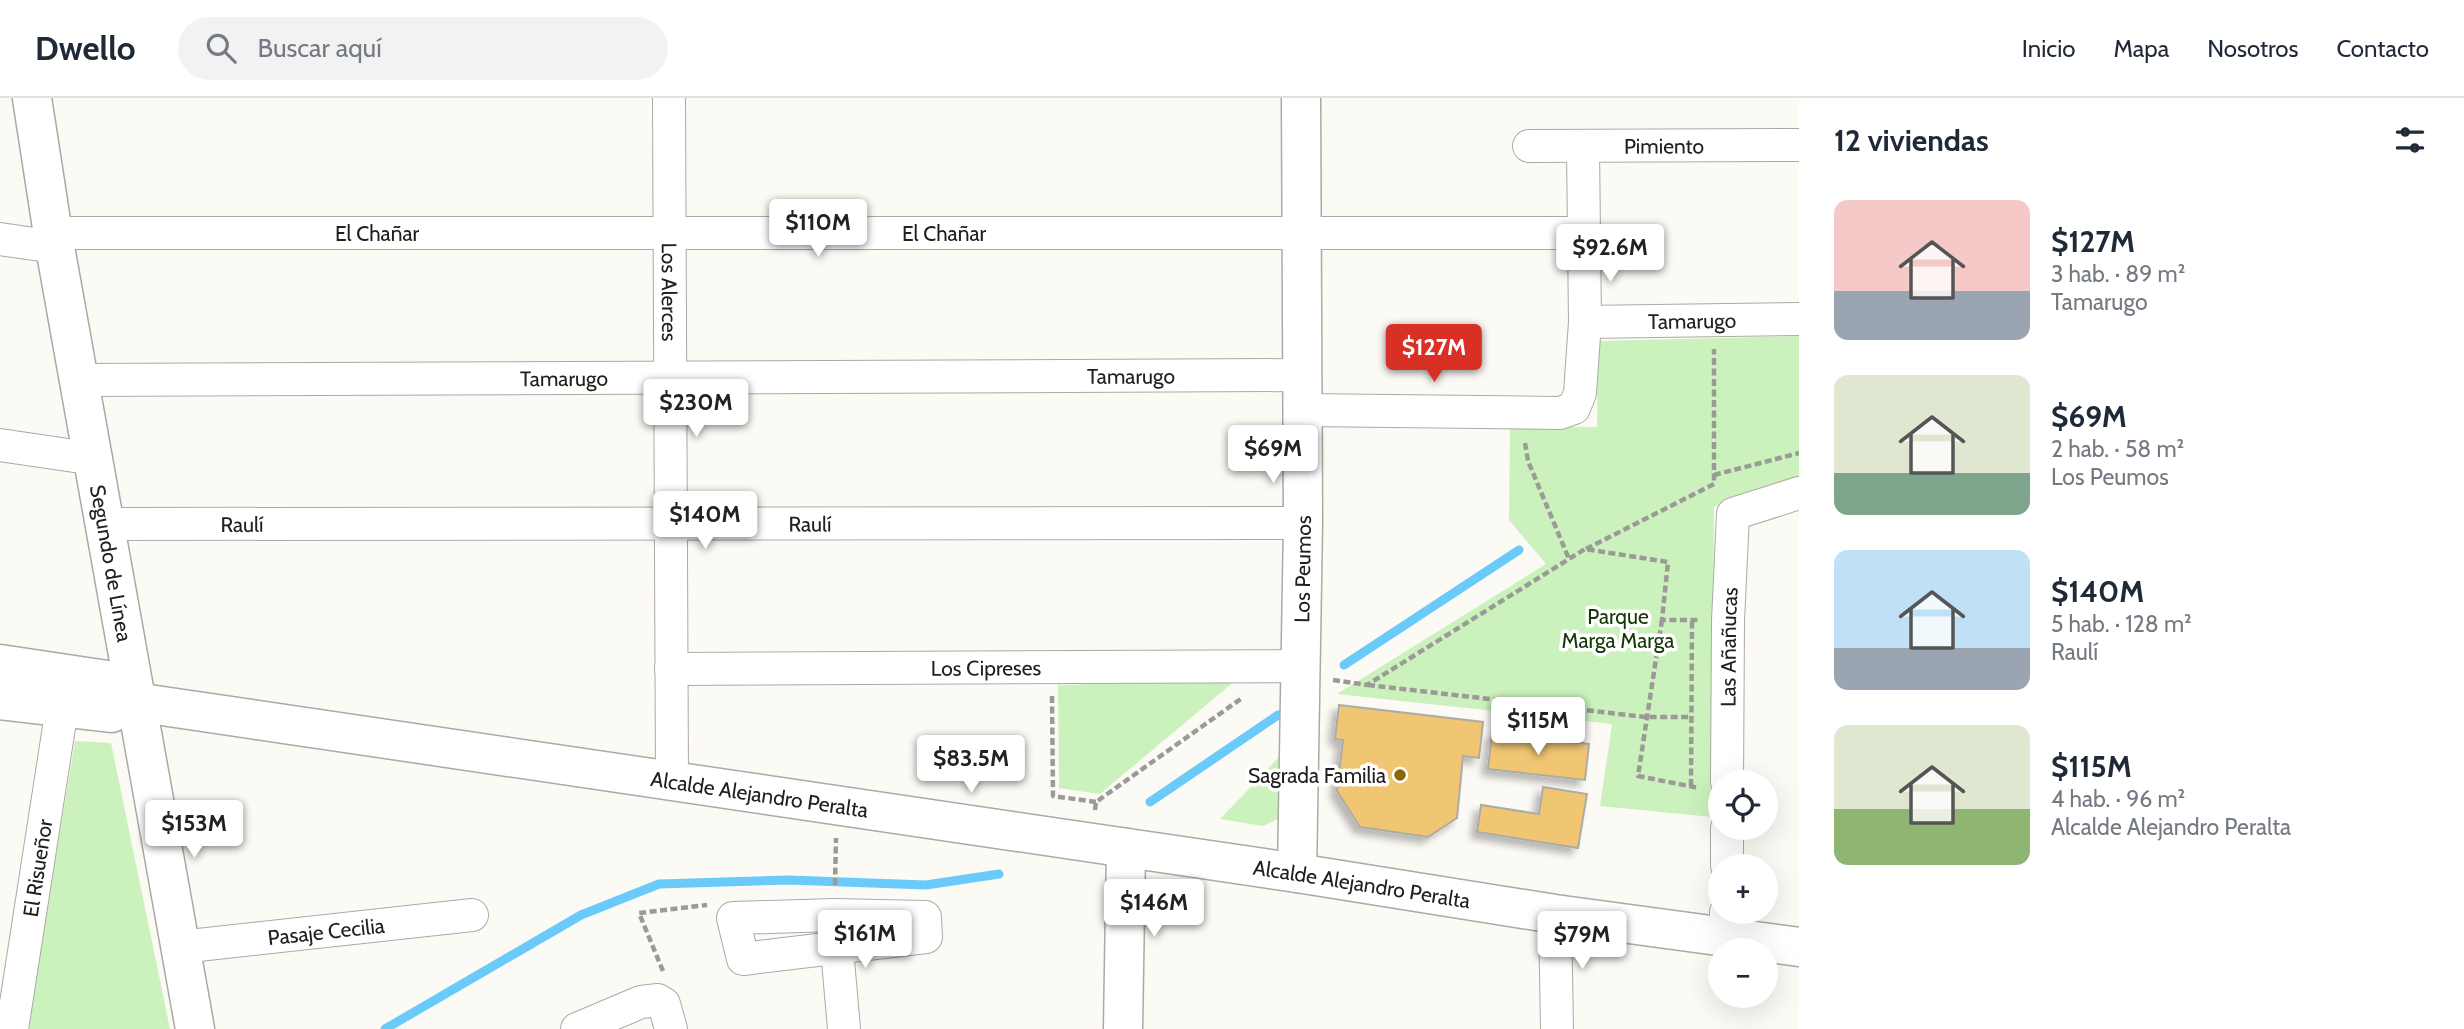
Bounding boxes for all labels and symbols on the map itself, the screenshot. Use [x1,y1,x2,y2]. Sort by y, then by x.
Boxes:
street label: Pimiento [1624,133,1704,158]
pin: $110M [769,200,867,259]
street label: El Chañar [335,221,419,246]
street label: El Chañar [902,221,986,246]
pin: $92.6M [1553,225,1667,284]
street label: Los Alerces [657,242,683,342]
street label: Tamarugo [1648,307,1736,334]
pin: $127M [1385,324,1483,384]
street label: Tamarugo [1087,363,1175,388]
street label: Tamarugo [520,365,608,391]
pin: $230M [647,380,745,439]
pin: $69M [1232,426,1314,485]
street label: Segundo de Línea [85,483,138,644]
pin: $140M [656,491,754,551]
street label: Raulí [220,511,264,536]
street label: Raulí [788,511,832,536]
street label: Los Peumos [1289,515,1316,623]
street label: Las Añañucas [1715,586,1742,707]
park label: Parque Marga Marga [1562,604,1674,653]
street label: Los Cipreses [931,655,1042,680]
pin: $115M [1489,698,1587,757]
pin: $83.5M [914,736,1028,795]
place label: Sagrada Familia [1248,763,1386,788]
street label: Alcalde Alejandro Peralta [649,766,870,822]
marker: Sagrada Familia [1392,767,1408,783]
pin: $153M [145,800,243,860]
street label: El Risueñor [17,817,57,919]
street label: Alcalde Alejandro Peralta [1252,854,1472,913]
pin: $146M [1105,880,1203,939]
pin: $161M [816,910,914,970]
street label: Pasaje Cecilia [266,912,386,950]
pin: $79M [1541,912,1623,971]

